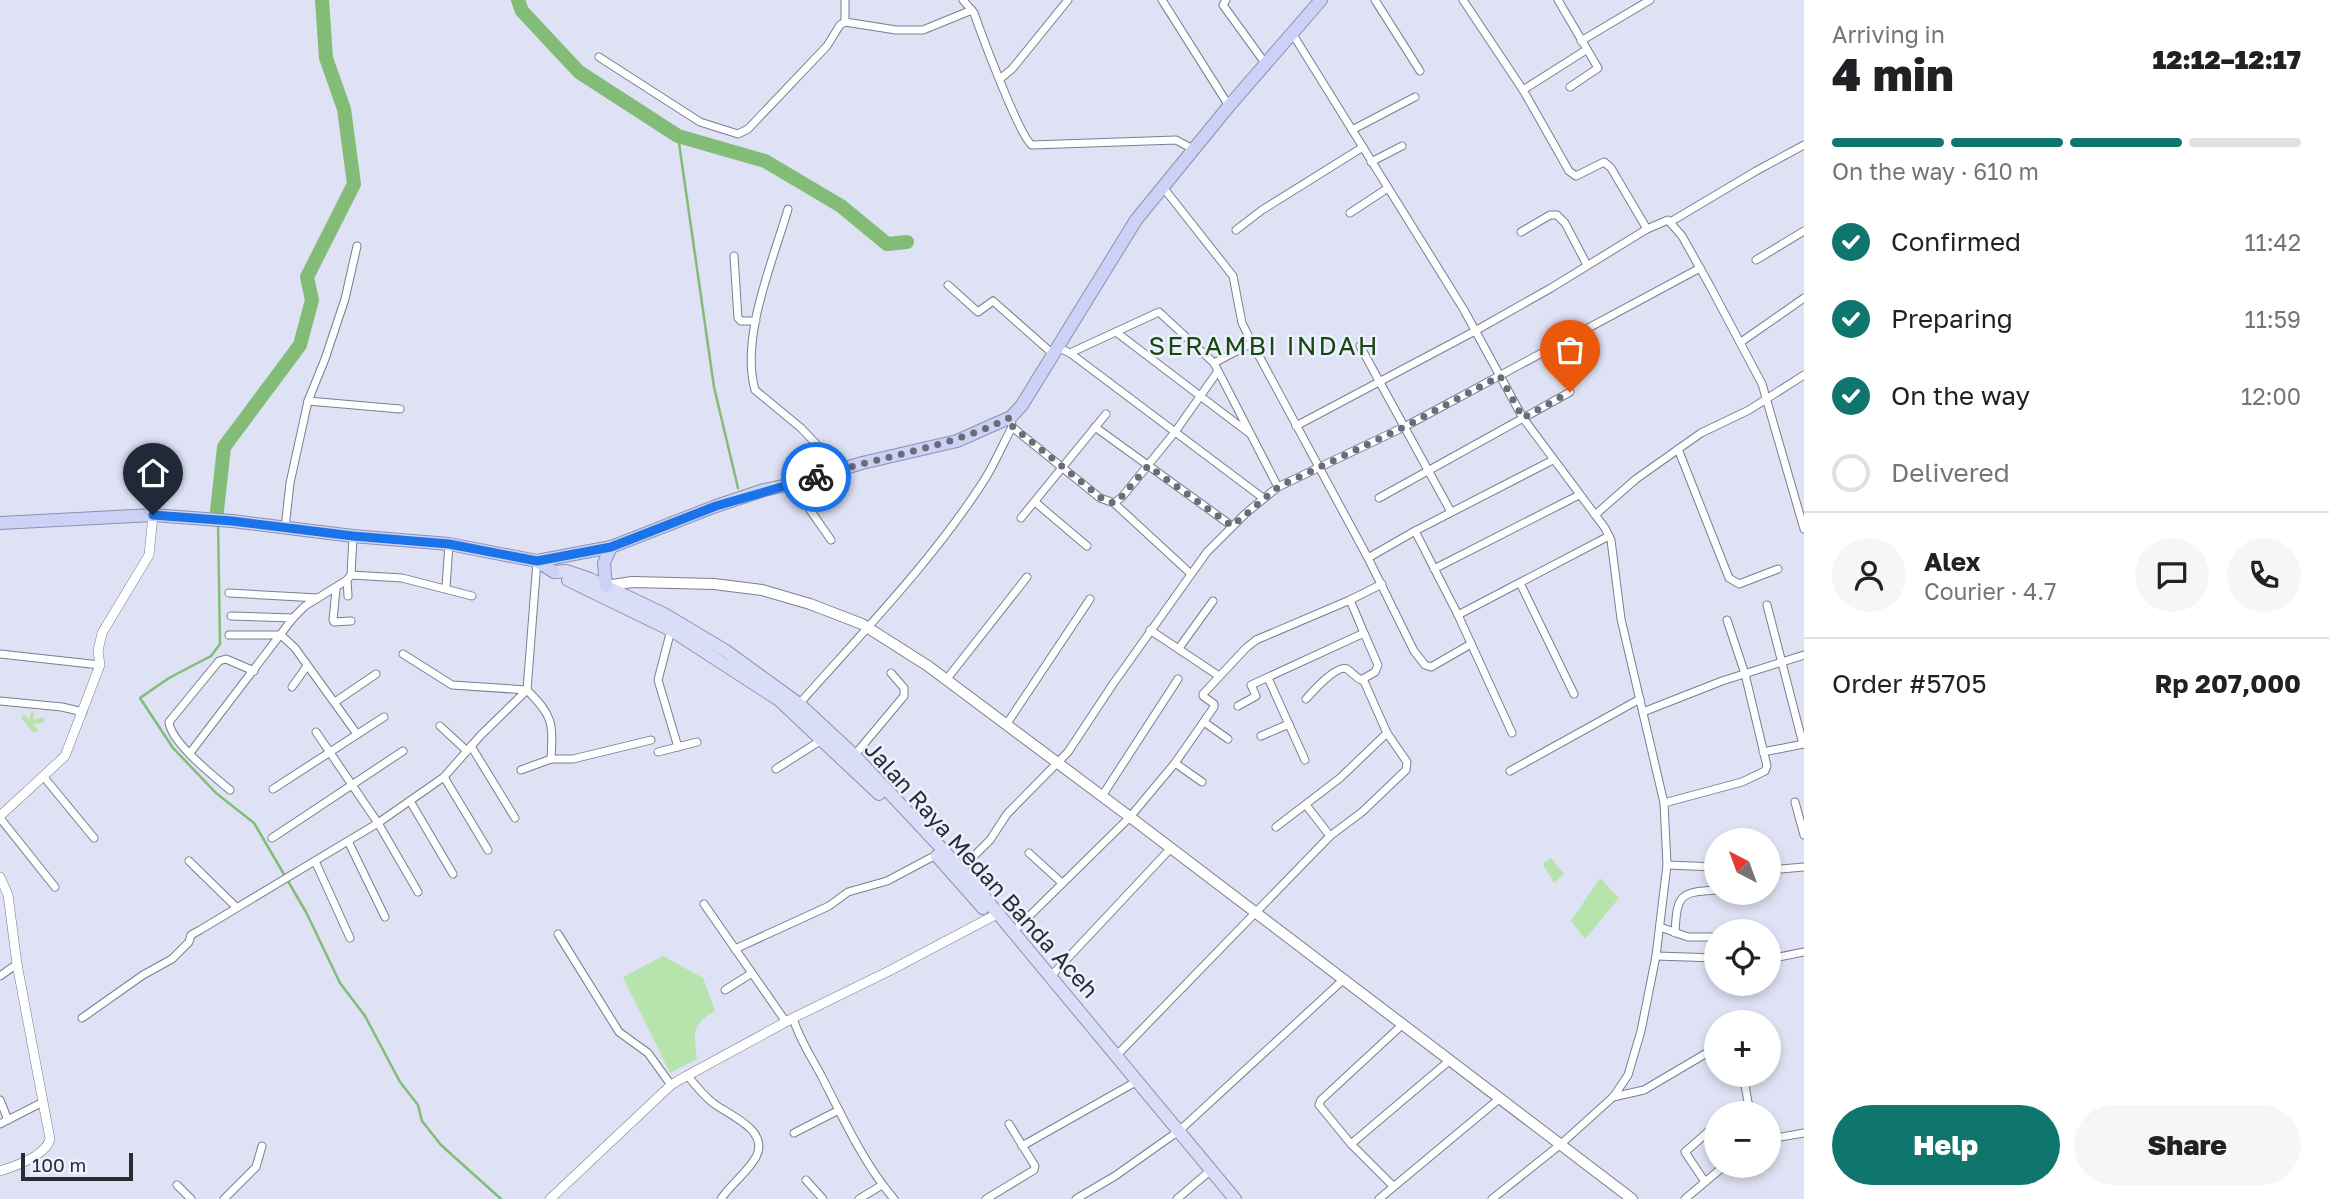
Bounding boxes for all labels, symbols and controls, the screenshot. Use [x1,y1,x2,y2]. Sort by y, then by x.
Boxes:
text: Arriving in [1832,20,1945,48]
text: 12:12–12:17 [2152,44,2301,75]
text: 4 min [1832,46,1954,101]
text: On the way · 610 m [1832,157,2039,185]
icon: check [1832,223,1870,261]
text: Confirmed [1891,226,2021,257]
text: 11:42 [2244,228,2301,256]
icon: check [1832,300,1870,338]
text: Preparing [1891,303,2013,334]
text: 11:59 [2245,305,2301,333]
pin [1540,320,1600,392]
district label: SERAMBI INDAH [1149,330,1379,361]
icon: bag [1551,331,1589,369]
icon: check [1832,377,1870,415]
text: On the way [1891,380,2030,411]
text: 12:00 [2241,382,2301,410]
courier [781,442,851,512]
pin [123,443,183,515]
icon: home [134,454,172,492]
text: Delivered [1891,457,2010,488]
icon: bike [797,458,835,496]
button: person [1832,538,1906,612]
button: chat [2135,538,2209,612]
button: phone [2227,538,2301,612]
text: Alex [1924,546,1981,577]
text: Courier · 4.7 [1924,577,2056,605]
text: Order #5705 [1832,668,1987,699]
text: Rp 207,000 [2154,668,2301,699]
street label: Jalan Raya Medan Banda Aceh [859,735,1105,1003]
north arrow [1704,828,1782,905]
map controls [1704,828,1781,1178]
button: locate [1704,919,1781,996]
button: + [1704,1010,1781,1087]
button: − [1704,1101,1781,1178]
button: Help [1832,1105,2060,1185]
button: Share [2074,1105,2301,1185]
scale bar [21,1150,133,1182]
text: 100 m [32,1153,86,1176]

